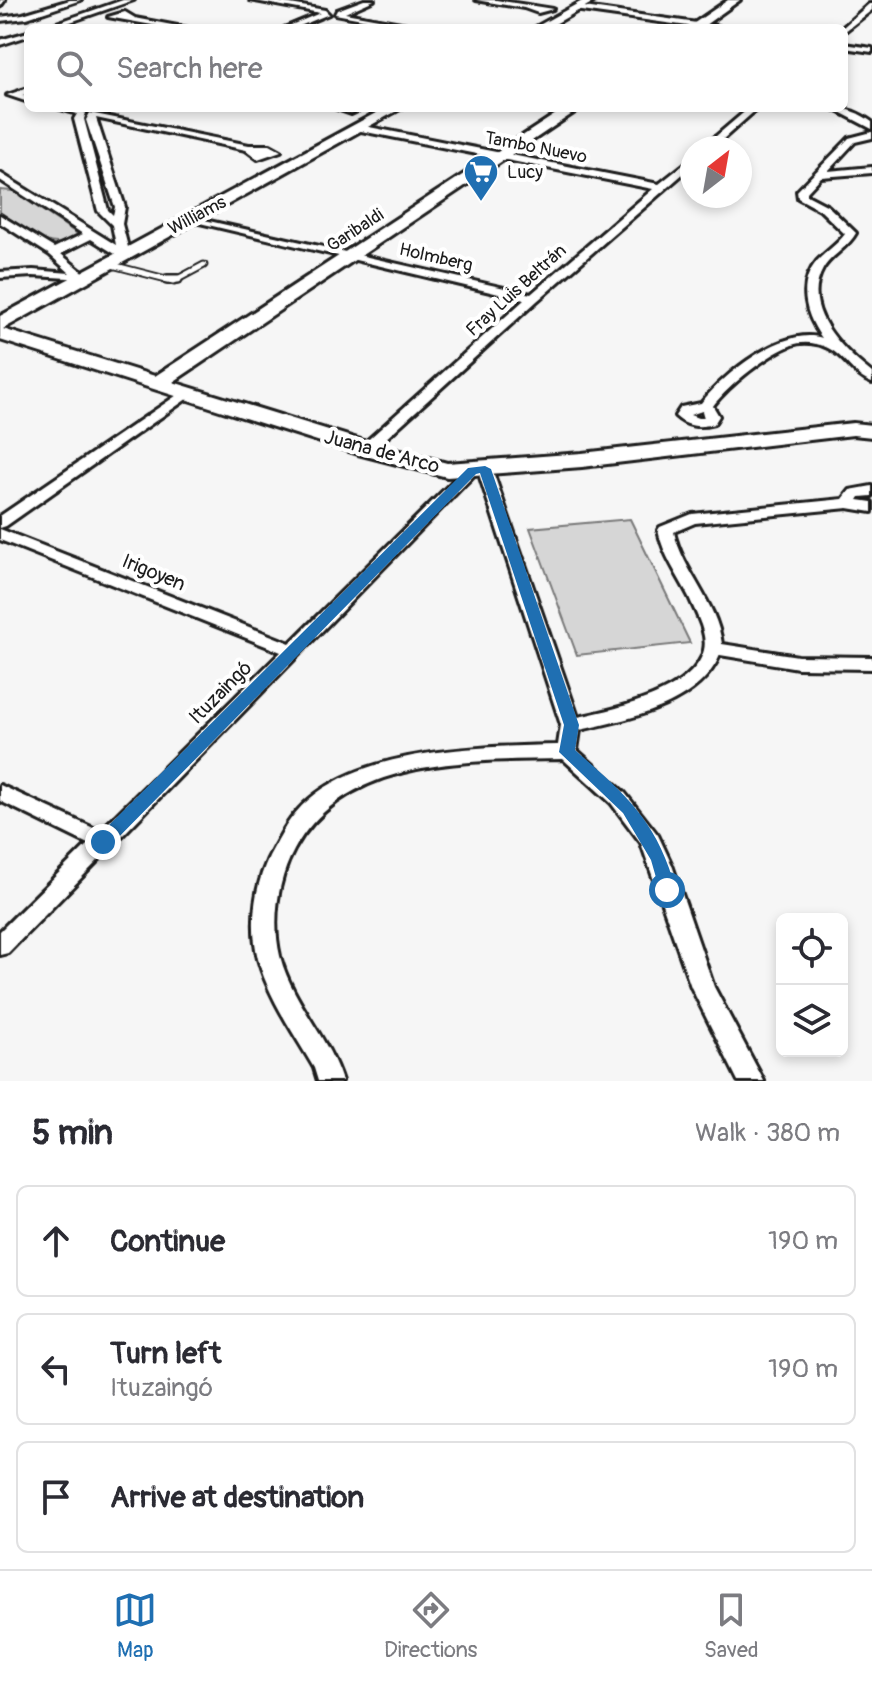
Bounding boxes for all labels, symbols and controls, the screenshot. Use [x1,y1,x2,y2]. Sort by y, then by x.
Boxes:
search box [24,24,848,112]
icon: search [52,46,96,90]
text: Search here [116,50,263,87]
street label: Tambo Nuevo [483,126,589,169]
north arrow [680,136,752,208]
supermarket icon: Lucy [462,153,500,203]
place label: Lucy [507,161,543,184]
street label: Williams [164,191,230,240]
street label: Garibaldi [322,203,388,257]
street label: Holmberg [397,238,475,277]
street label: Fray Luis Beltrán [461,239,571,341]
street label: Juana de Arco [321,424,443,479]
street label: Irigoyen [118,548,189,596]
street label: Ituzaingó [184,655,257,729]
route end [85,824,121,860]
route start [649,872,685,908]
map controls [776,913,848,1057]
button: locate [776,913,848,985]
button: layers [776,985,848,1057]
text: 5 min [32,1112,113,1155]
text: Walk · 380 m [695,1117,840,1149]
icon: ahead [34,1219,78,1263]
text: Continue [110,1223,225,1260]
text: 190 m [768,1225,838,1257]
text: Turn left [110,1335,221,1372]
icon: left [34,1347,78,1391]
text: 190 m [768,1353,838,1385]
text: Ituzaingó [110,1372,213,1404]
icon: arrive [34,1475,78,1519]
text: Arrive at destination [110,1479,364,1516]
tab: Map [113,1588,157,1664]
tab: Directions [384,1588,477,1664]
tab: Saved [704,1588,759,1664]

